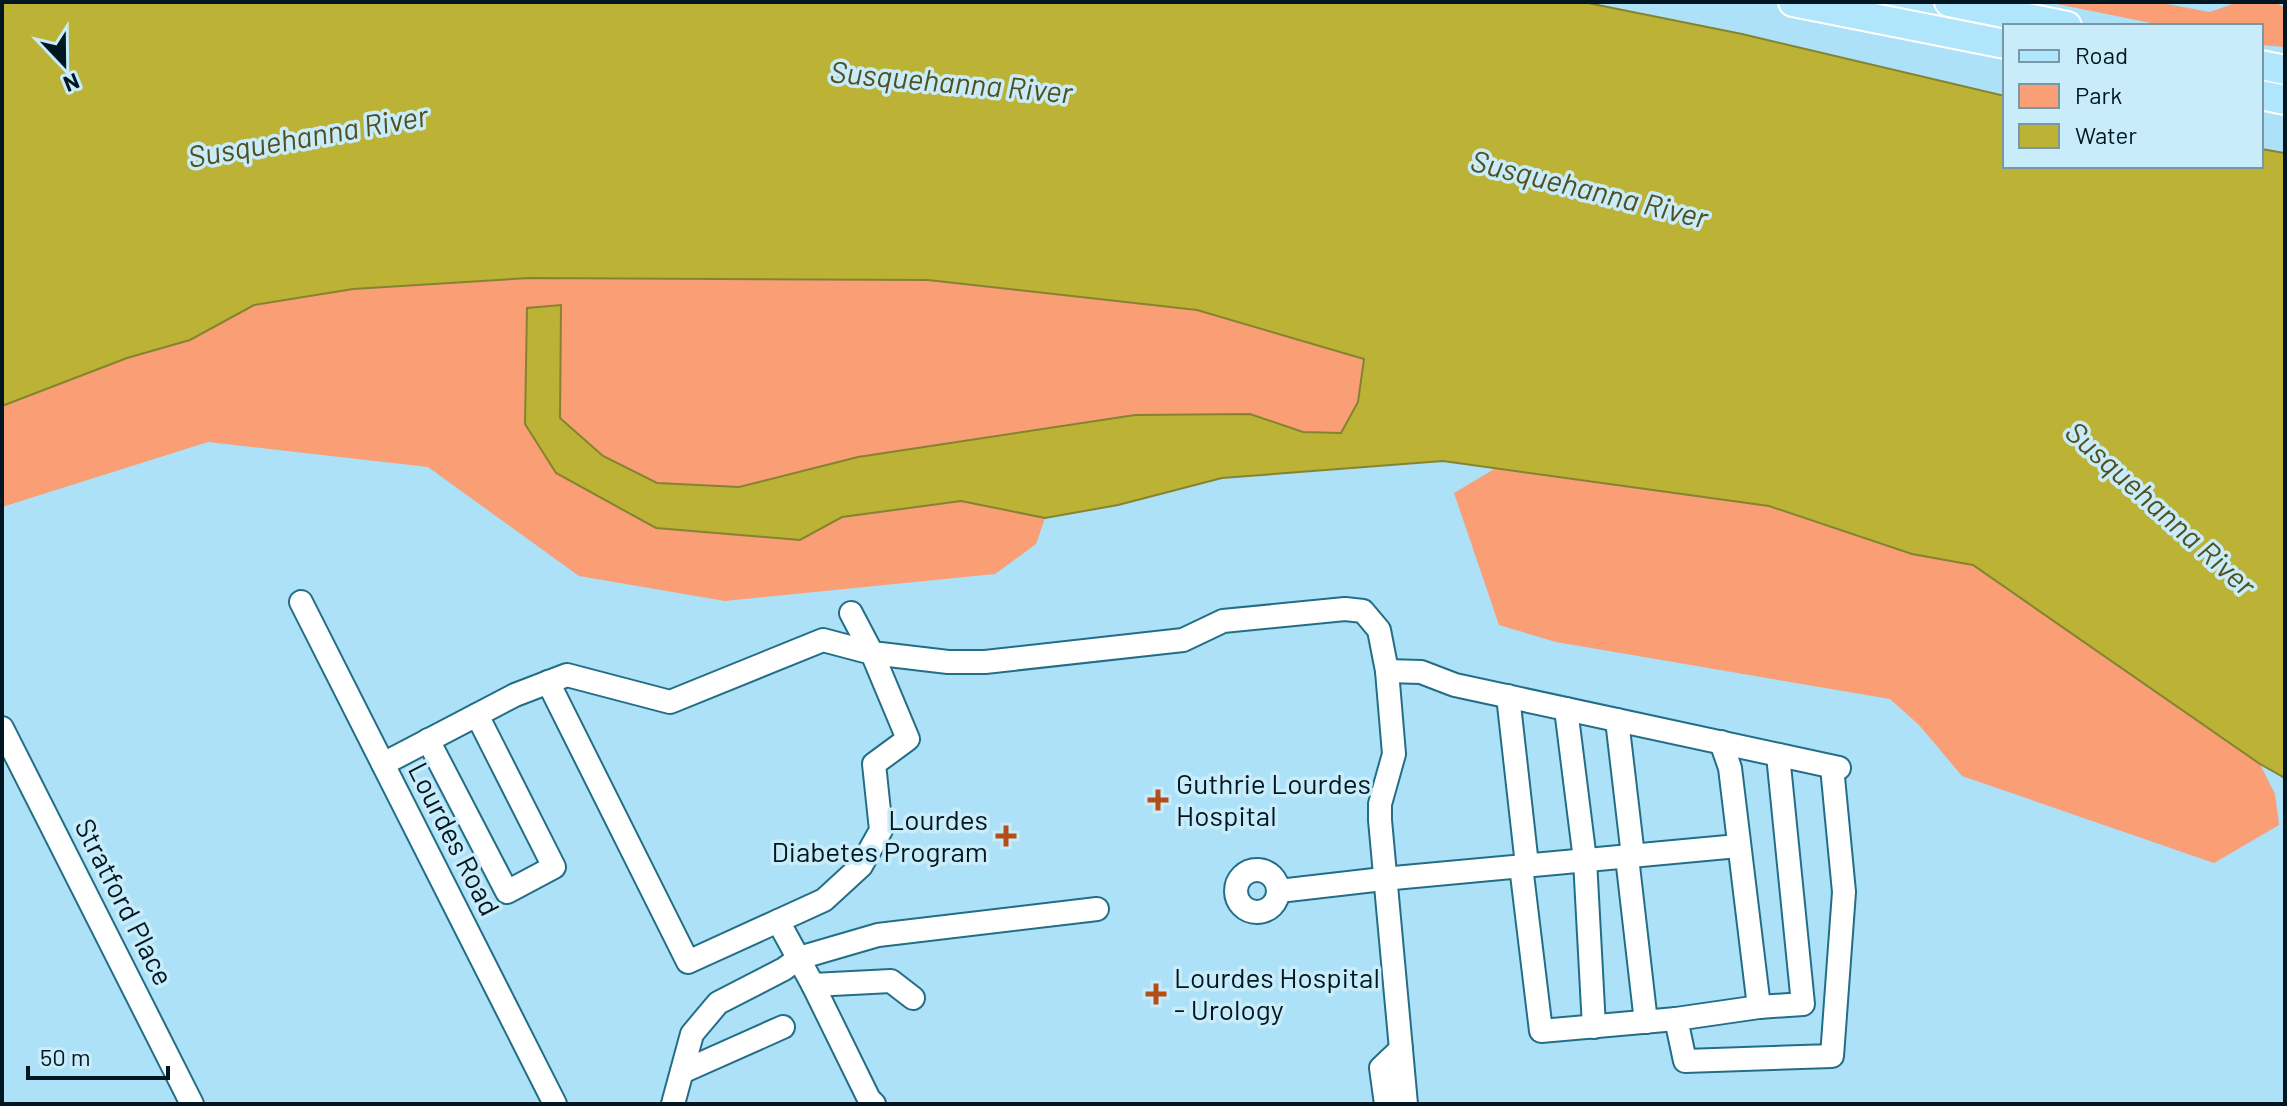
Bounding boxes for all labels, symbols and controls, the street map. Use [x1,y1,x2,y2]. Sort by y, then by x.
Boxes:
north arrow [24,24,104,104]
legend [2003,24,2263,168]
text: Road [2075,40,2128,69]
water label: Susquehanna River [829,52,1075,110]
text: N [60,69,84,98]
text: Park [2075,80,2122,109]
water label: Susquehanna River [185,96,432,174]
text: Water [2075,120,2137,149]
water label: Susquehanna River [1467,141,1713,235]
water label: Susquehanna River [2059,413,2265,603]
street label: Lourdes Road [402,756,508,921]
place label: Guthrie Lourdes Hospital [1176,766,1371,832]
marker: Guthrie Lourdes Hospital [1147,789,1169,811]
place label: Lourdes Diabetes Program [771,802,988,868]
street label: Stratford Place [68,812,182,991]
marker: Lourdes Diabetes Program [995,825,1017,847]
place label: Lourdes Hospital - Urology [1174,960,1380,1026]
marker: Lourdes Hospital - Urology [1145,983,1167,1005]
scale bar [28,1030,168,1080]
text: 50 m [40,1042,91,1071]

